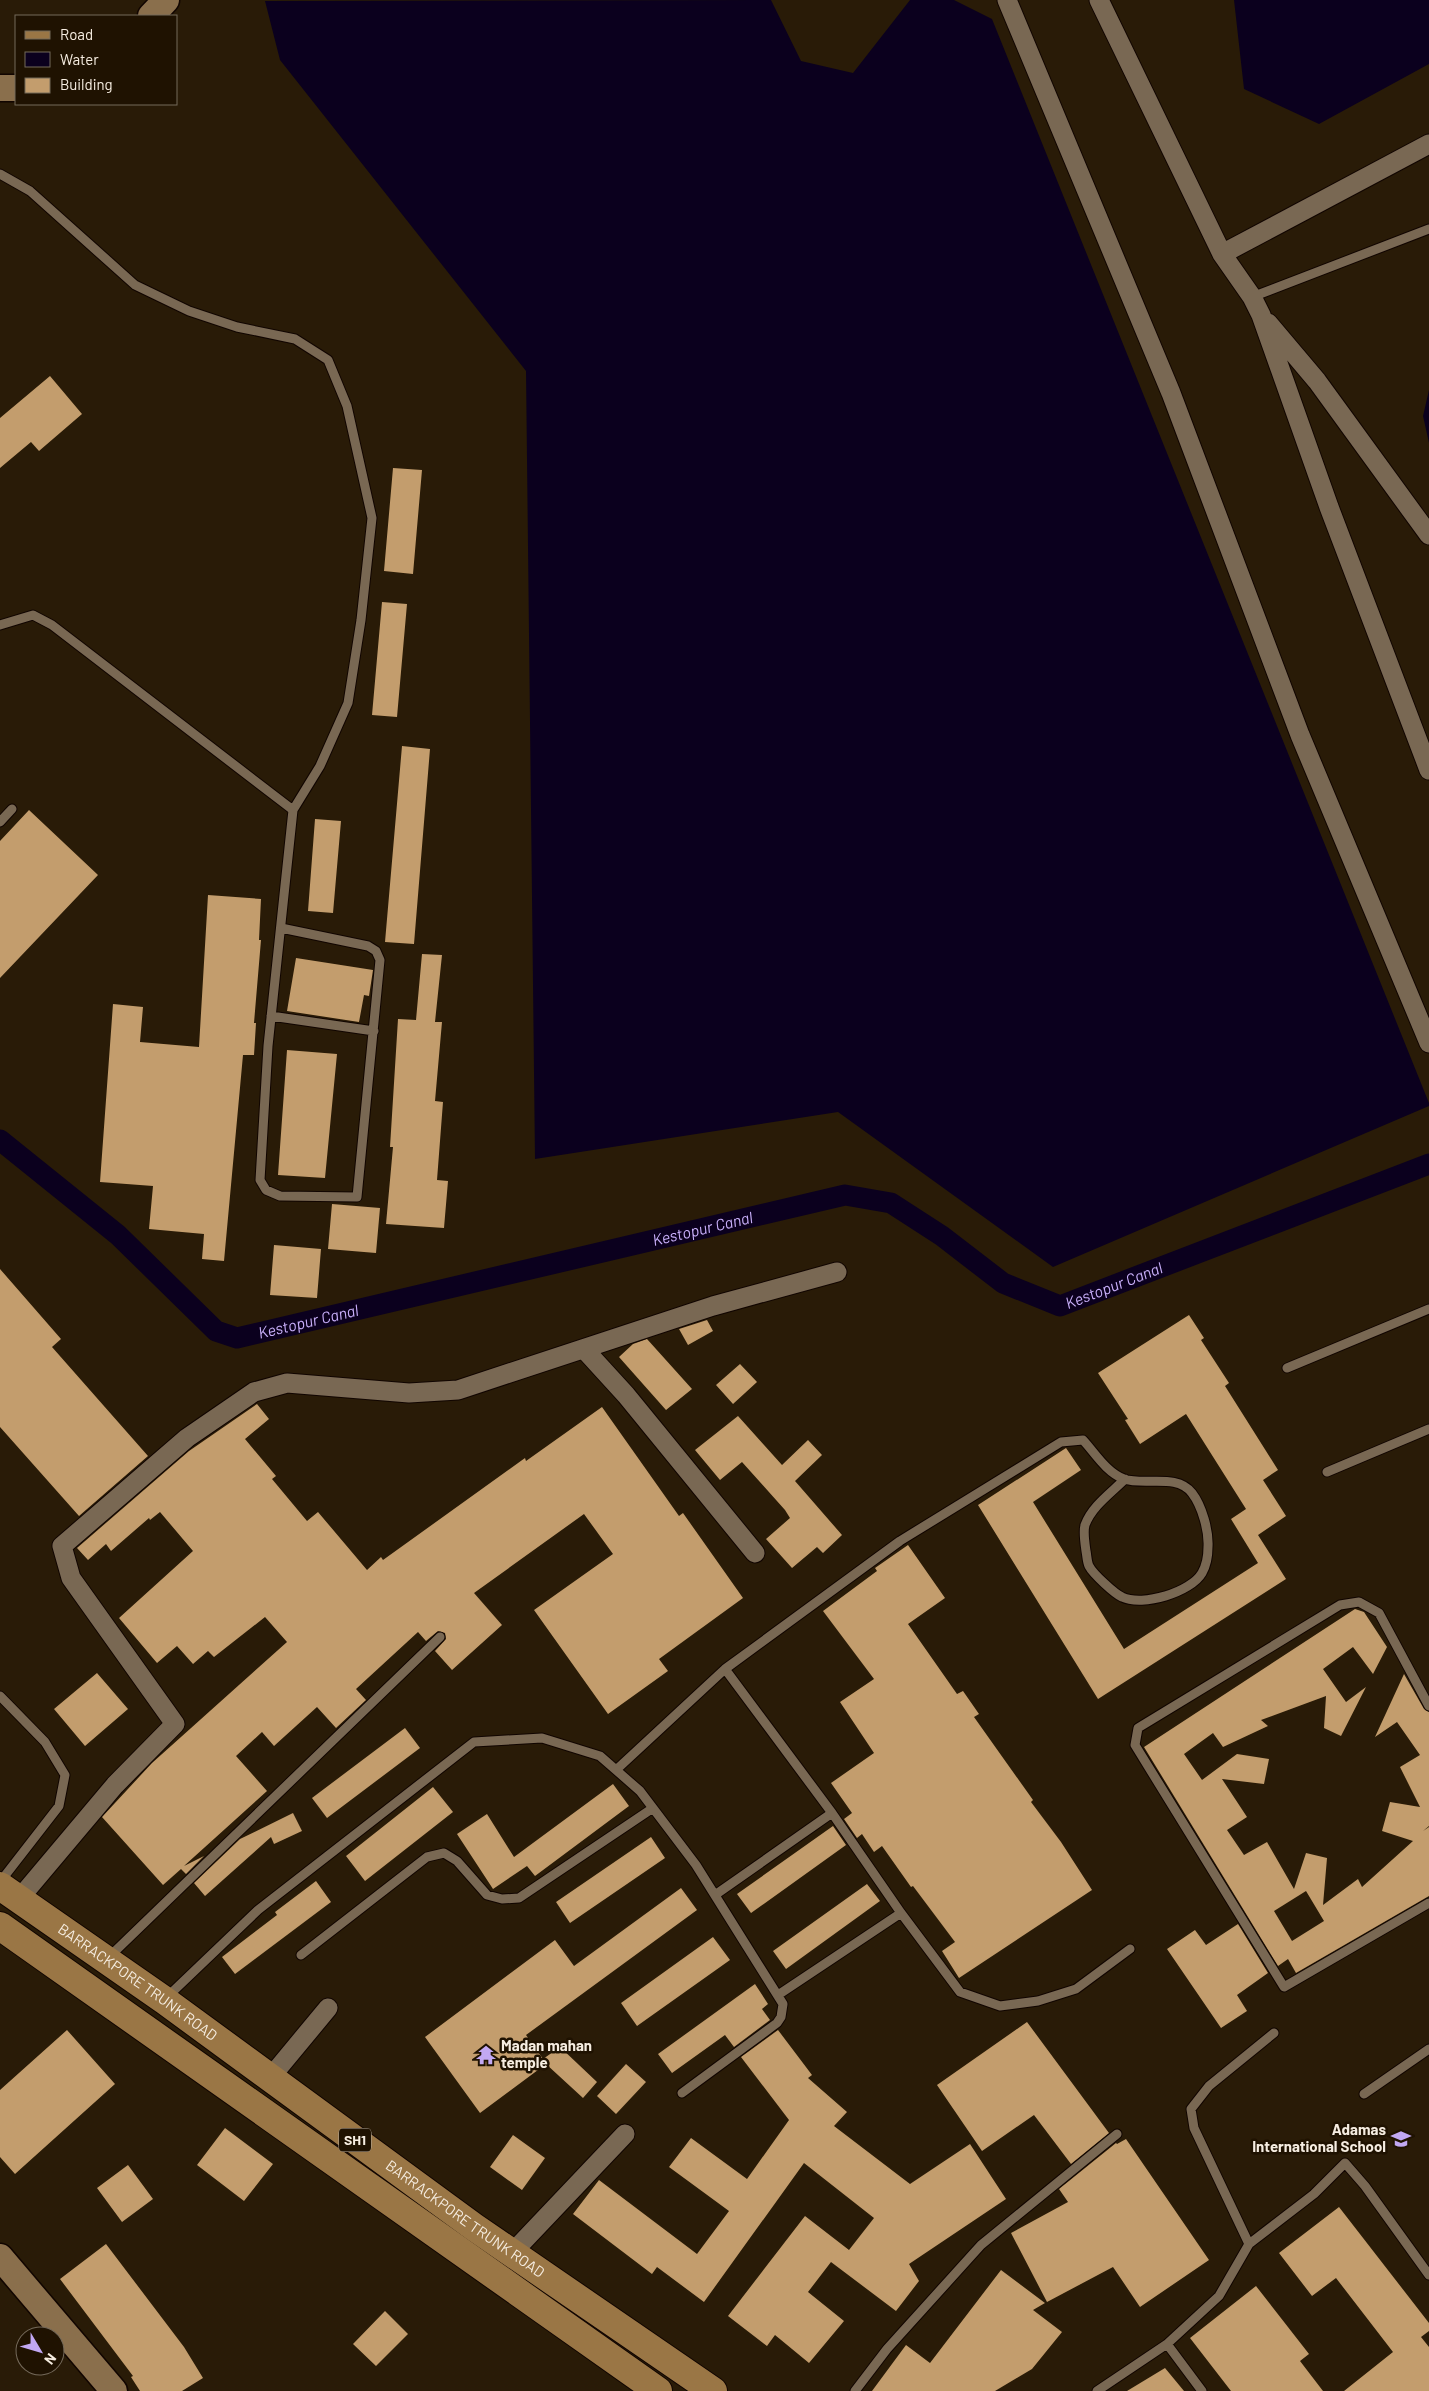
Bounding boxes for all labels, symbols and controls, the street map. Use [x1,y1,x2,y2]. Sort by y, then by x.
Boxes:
legend [15,15,178,105]
text: Road [60,25,93,43]
text: Water [60,50,99,68]
text: Building [60,75,113,93]
water label: Kestopur Canal [650,1207,755,1249]
water label: Kestopur Canal [1062,1257,1165,1312]
water label: Kestopur Canal [256,1300,361,1342]
street label: BARRACKPORE TRUNK ROAD [55,1919,221,2044]
place label: Madan mahan temple [501,2036,592,2071]
temple icon: Madan mahan temple [475,2044,497,2066]
place label: Adamas International School [1252,2120,1386,2155]
road number: SH1 [339,2128,371,2152]
school or university icon: Adamas International School [1390,2128,1412,2150]
street label: BARRACKPORE TRUNK ROAD [383,2156,548,2281]
north arrow [15,2326,65,2376]
text: N [41,2350,60,2368]

